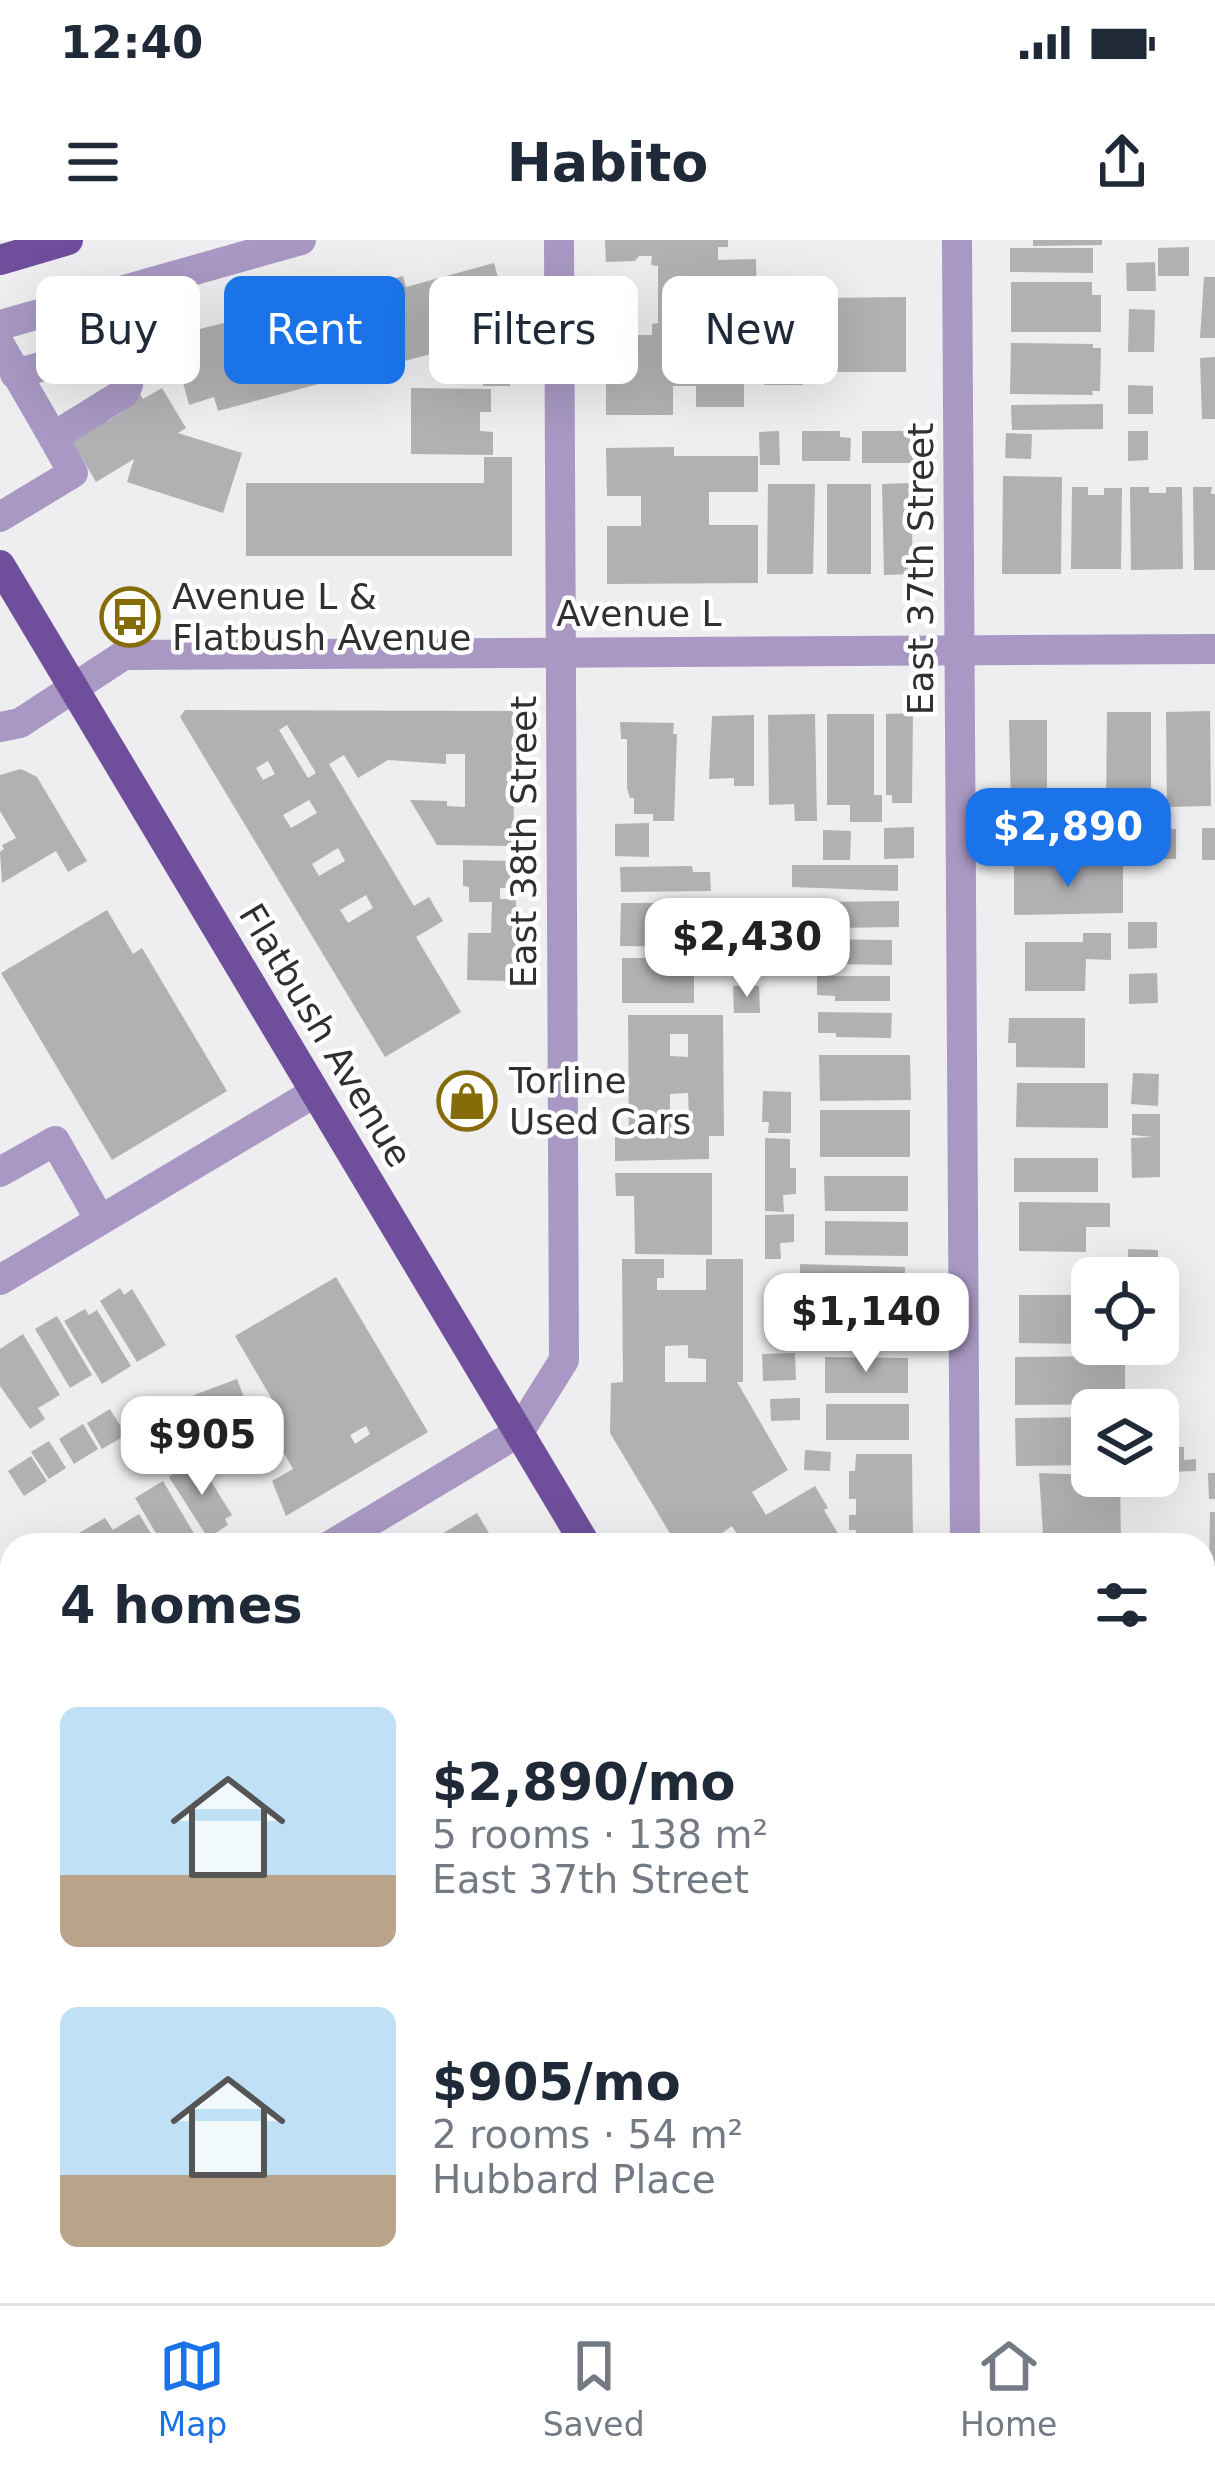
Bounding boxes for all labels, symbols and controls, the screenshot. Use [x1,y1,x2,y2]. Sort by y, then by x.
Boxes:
text: 12:40 [60,16,203,69]
icon: menu [60,129,126,195]
icon: share [1089,129,1155,195]
text: Habito [507,131,708,194]
chip: Buy [36,276,200,384]
chip: Rent [224,276,405,384]
chip: Filters [429,276,638,384]
chip: New [662,276,838,384]
street label: East 37th Street [900,423,941,715]
place label: Avenue L & Flatbush Avenue [172,576,471,658]
bus stop icon: Avenue L & Flatbush Avenue [99,586,161,648]
street label: Avenue L [556,593,722,634]
street label: East 38th Street [503,696,544,988]
pin: $2,890 [970,788,1166,890]
text: $2,890 [993,804,1143,849]
street label: Flatbush Avenue [231,896,420,1174]
pin: $2,430 [649,898,845,1000]
text: $2,430 [672,914,822,959]
place label: Torline Used Cars [508,1060,691,1142]
shop icon: Torline Used Cars [436,1070,498,1132]
map controls [1071,1257,1179,1497]
button: locate [1071,1257,1179,1365]
pin: $1,140 [768,1273,964,1375]
text: $1,140 [791,1289,941,1334]
button: layers [1071,1389,1179,1497]
pin: $905 [131,1396,273,1498]
text: $905 [148,1412,256,1457]
icon: filters [1089,1572,1155,1638]
text: 4 homes [60,1576,303,1635]
text: $2,890/mo [432,1753,736,1812]
icon: home [156,1755,300,1899]
text: 5 rooms · 138 m² [432,1812,768,1857]
text: East 37th Street [432,1857,749,1902]
text: $905/mo [432,2053,681,2112]
icon: home [156,2055,300,2199]
text: 2 rooms · 54 m² [432,2112,743,2157]
text: Hubbard Place [432,2157,716,2202]
tab: Map [158,2333,227,2444]
tab: Saved [543,2333,645,2444]
tab: Home [960,2333,1057,2444]

